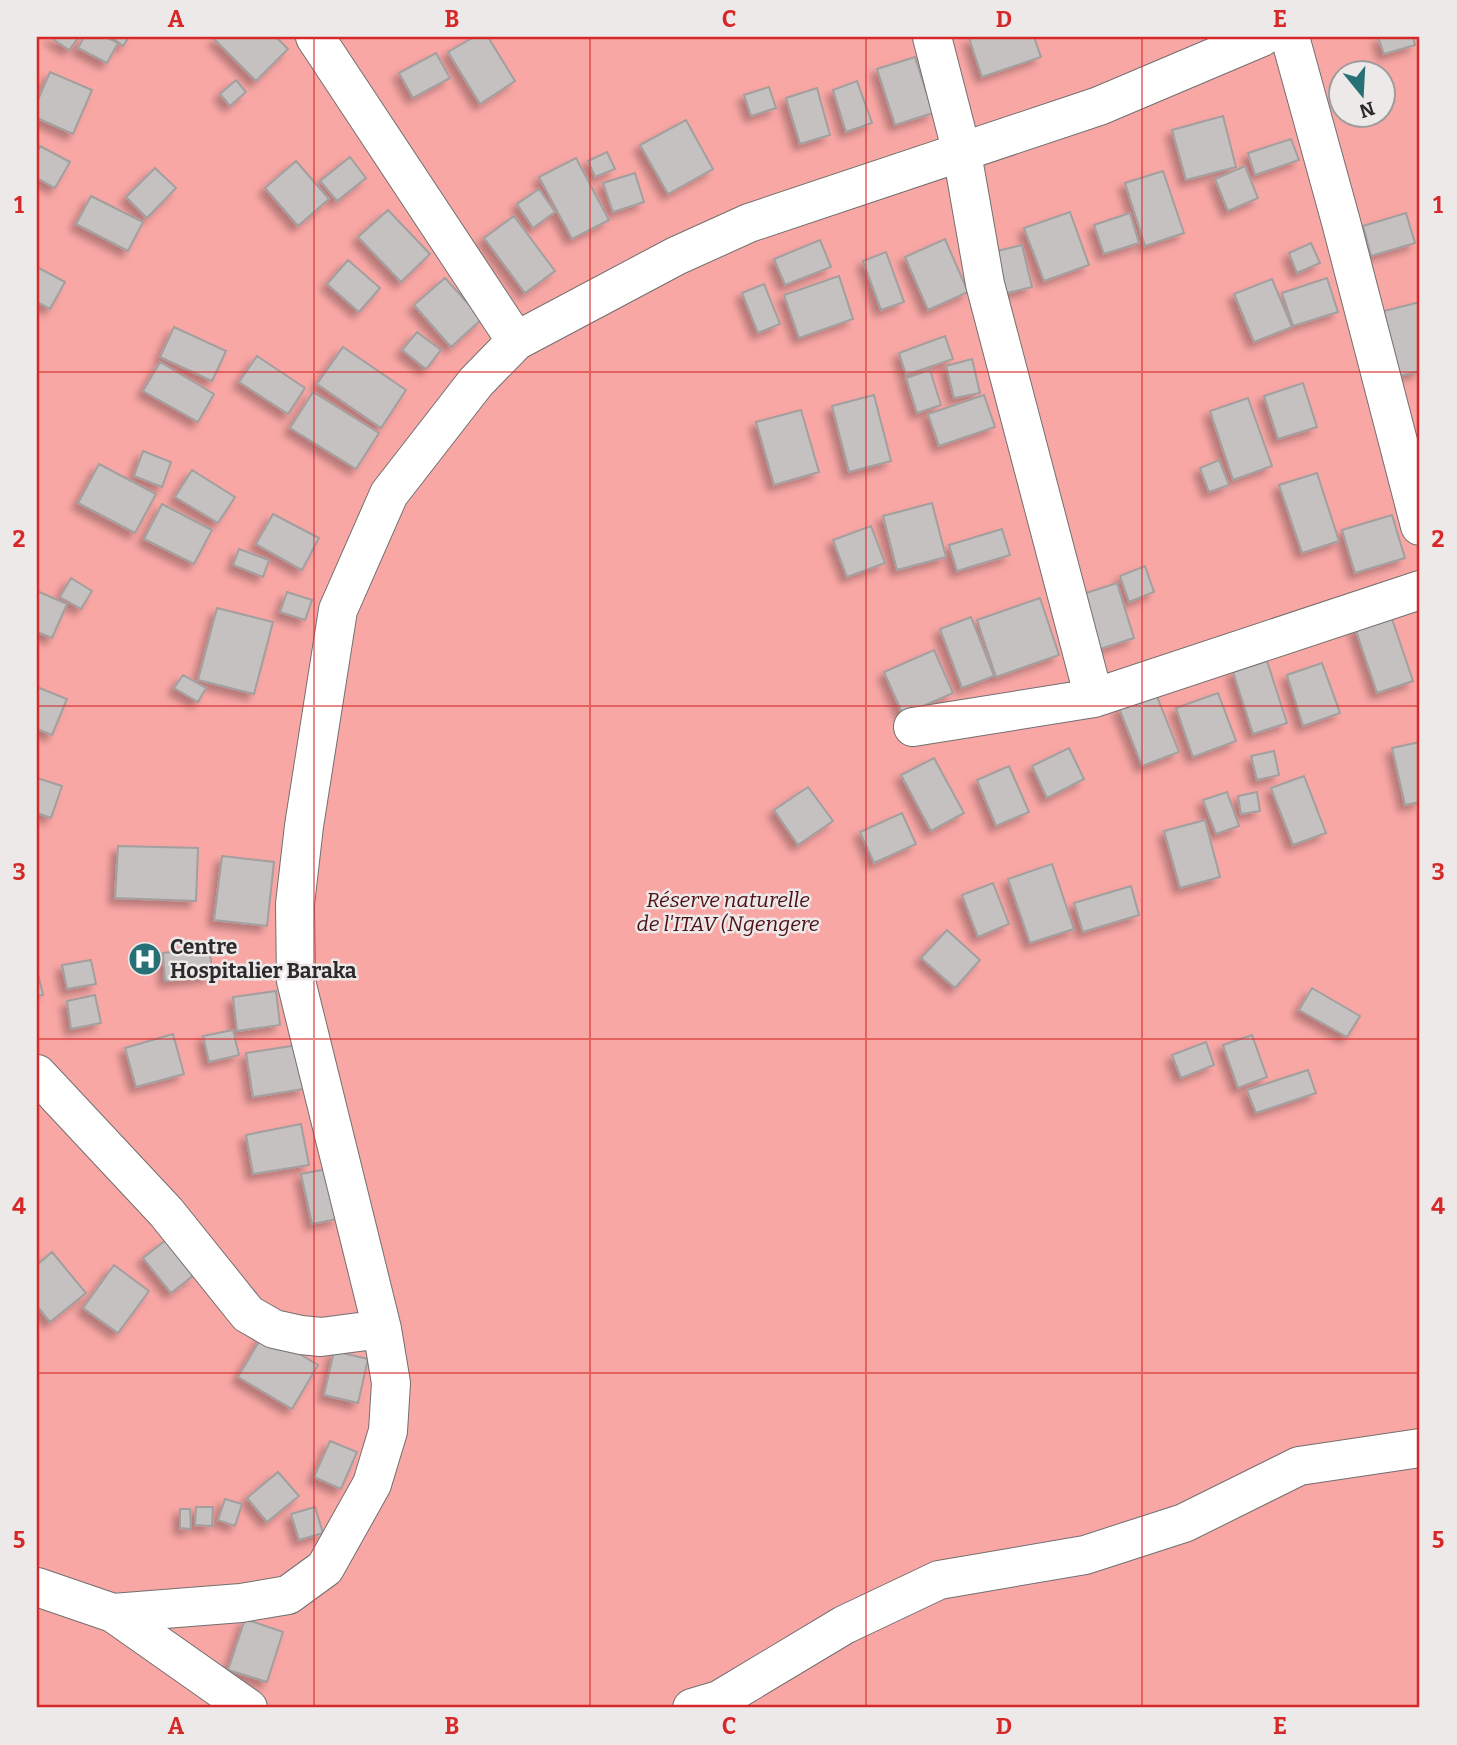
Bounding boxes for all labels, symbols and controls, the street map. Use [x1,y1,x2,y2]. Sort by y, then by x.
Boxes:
text: A [168,5,185,33]
text: B [445,5,459,33]
text: C [722,5,736,33]
text: D [996,5,1012,33]
text: E [1273,5,1287,33]
north arrow [1328,60,1398,130]
text: N [1356,96,1378,123]
text: 1 [14,191,24,219]
text: 1 [1433,191,1443,219]
text: 2 [13,525,26,553]
text: 2 [1432,525,1445,553]
text: 3 [12,858,26,886]
text: 3 [1431,858,1445,886]
park label: Réserve naturelle de l'ITAV (Ngengere [637,887,820,937]
place label: Centre Hospitalier Baraka [170,934,357,984]
hospital icon: Centre Hospitalier Baraka [126,940,164,978]
text: 4 [12,1192,26,1220]
text: 4 [1431,1192,1445,1220]
text: 5 [13,1526,25,1554]
text: 5 [1432,1526,1444,1554]
text: A [168,1712,185,1740]
text: B [445,1712,459,1740]
text: C [722,1712,736,1740]
text: D [996,1712,1012,1740]
text: E [1273,1712,1287,1740]

